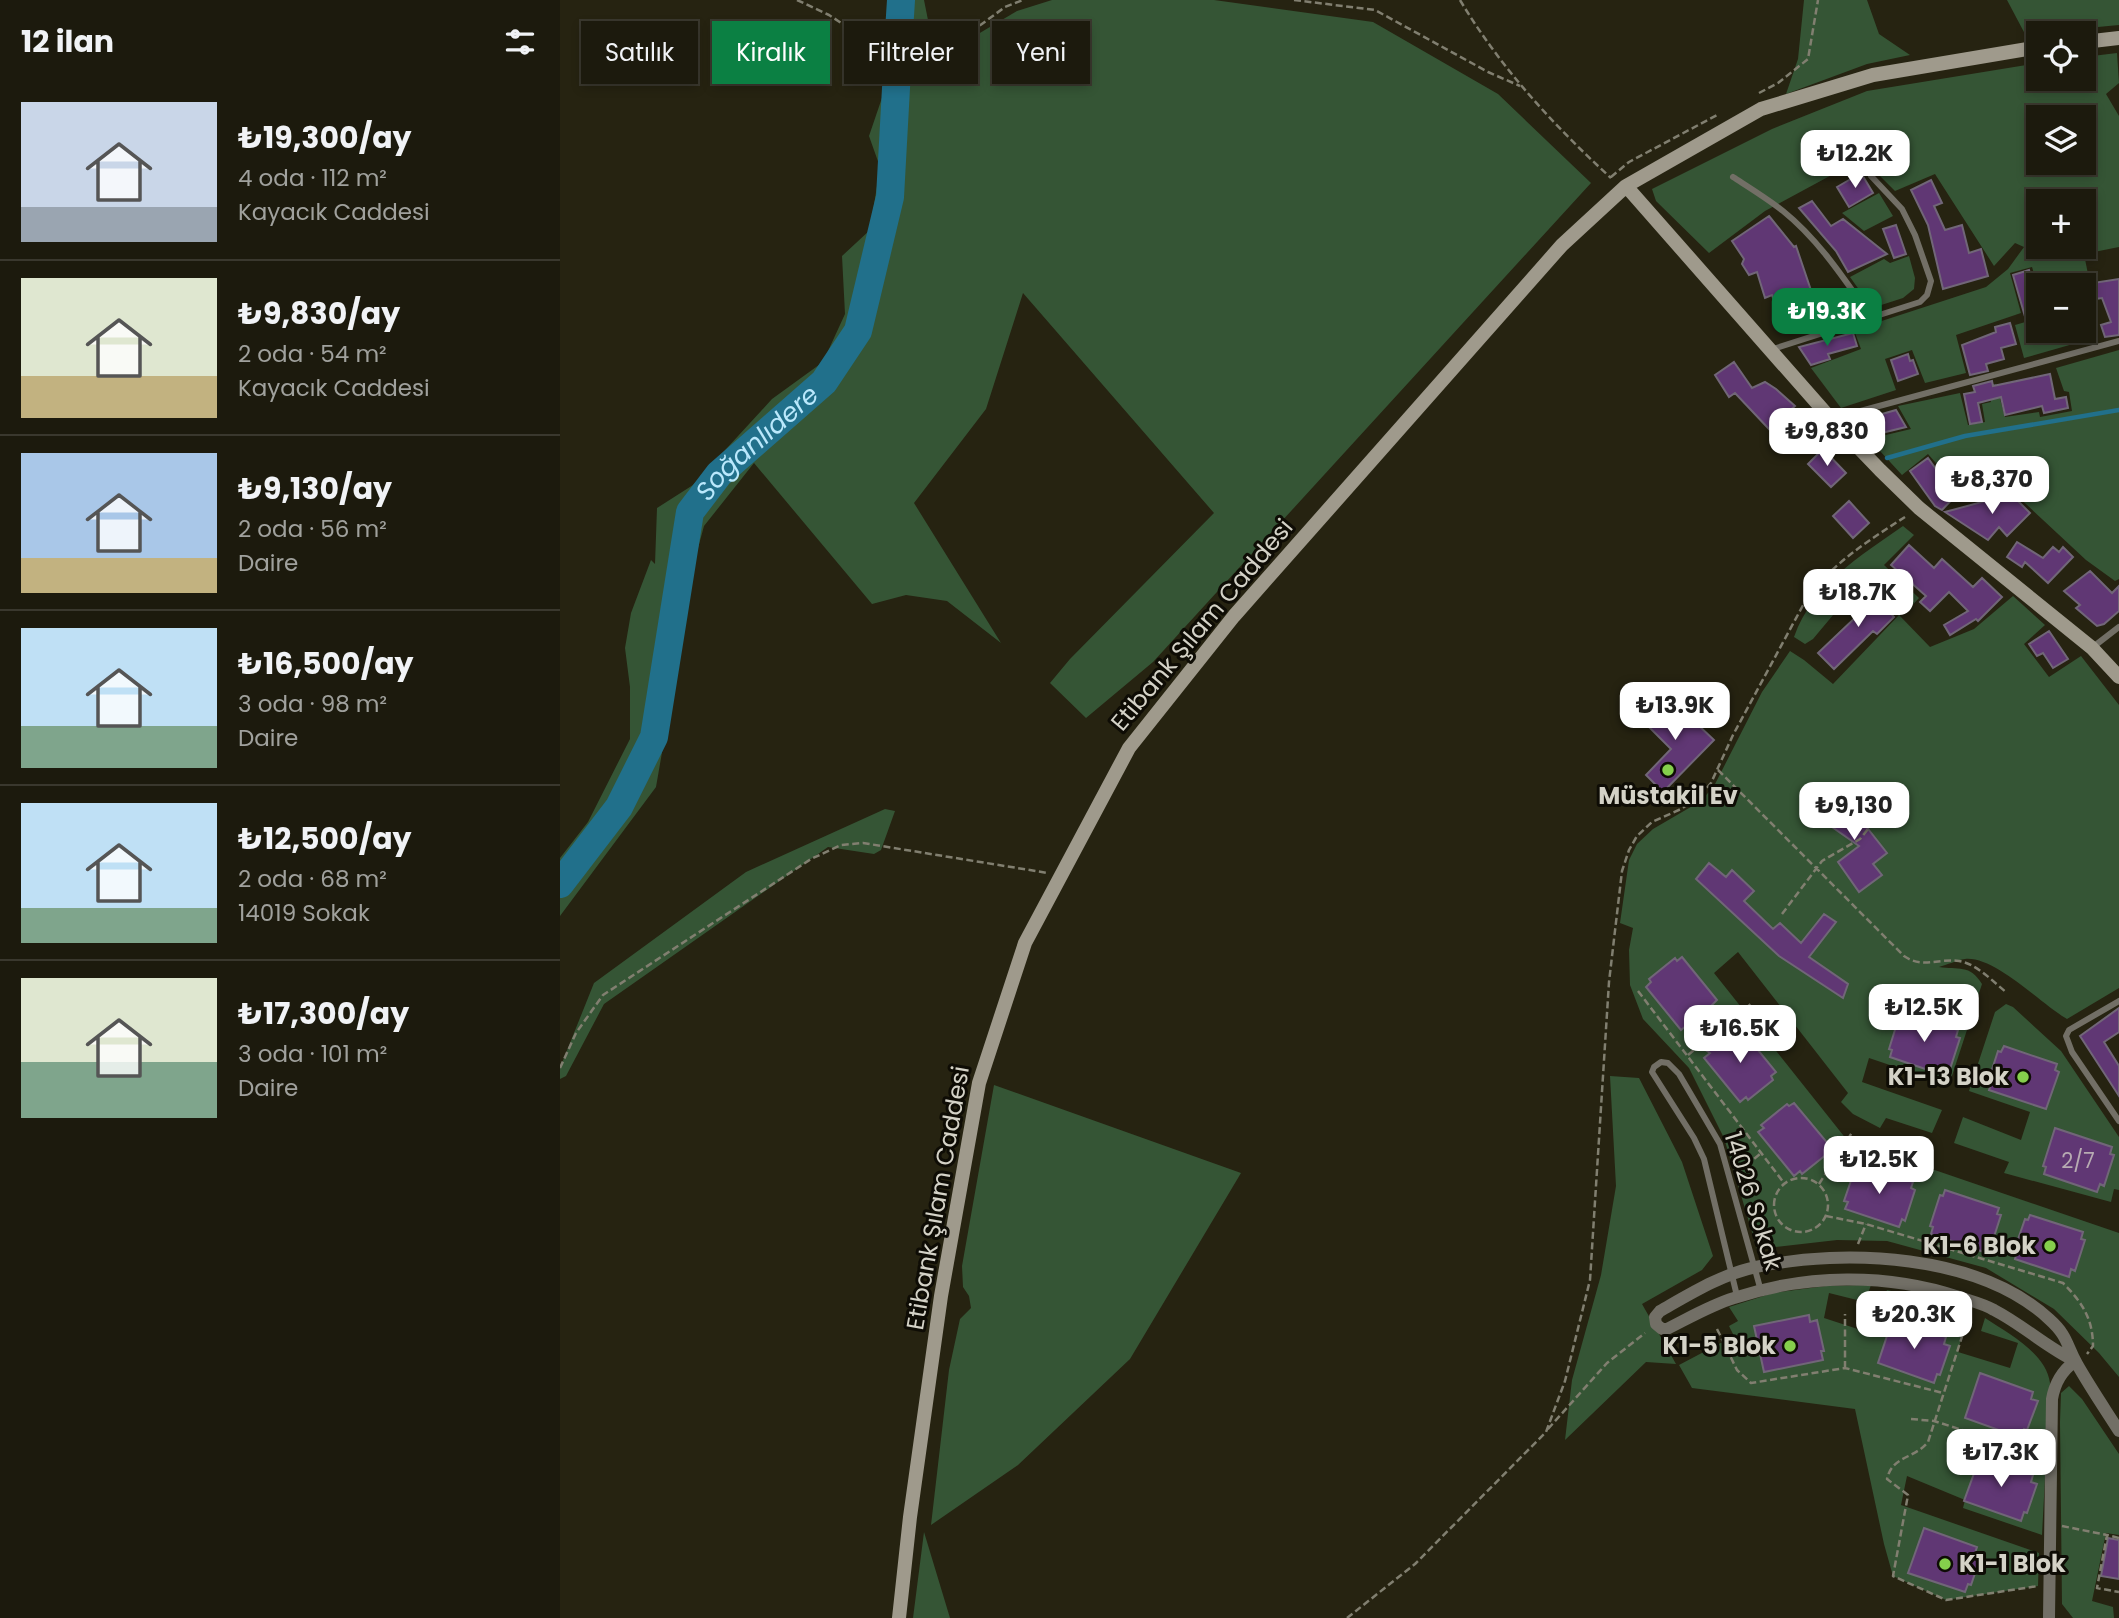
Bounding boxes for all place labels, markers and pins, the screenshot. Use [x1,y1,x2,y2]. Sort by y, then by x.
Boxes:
pin: ₺12.2K [1798,130,1912,190]
pin: ₺19.3K [1770,288,1884,348]
pin: ₺9,830 [1770,408,1884,468]
pin: ₺8,370 [1935,456,2049,516]
pin: ₺18.7K [1801,570,1915,629]
pin: ₺13.9K [1618,682,1732,742]
marker: Müstakil Ev [1660,762,1676,778]
place label: Müstakil Ev [1598,779,1738,812]
pin: ₺9,130 [1797,782,1911,842]
pin: ₺12.5K [1867,984,1981,1044]
pin: ₺16.5K [1683,1006,1797,1065]
place label: K1-13 Blok [1888,1060,2009,1093]
marker: K1-13 Blok [2015,1069,2031,1085]
pin: ₺12.5K [1822,1136,1936,1196]
place label: K1-6 Blok [1923,1229,2036,1262]
marker: K1-6 Blok [2042,1238,2058,1254]
pin: ₺20.3K [1857,1292,1971,1351]
place label: K1-5 Blok [1663,1329,1776,1362]
marker: K1-5 Blok [1782,1338,1798,1354]
pin: ₺17.3K [1944,1430,2058,1489]
place label: K1-1 Blok [1959,1547,2066,1580]
marker: K1-1 Blok [1937,1556,1953,1572]

